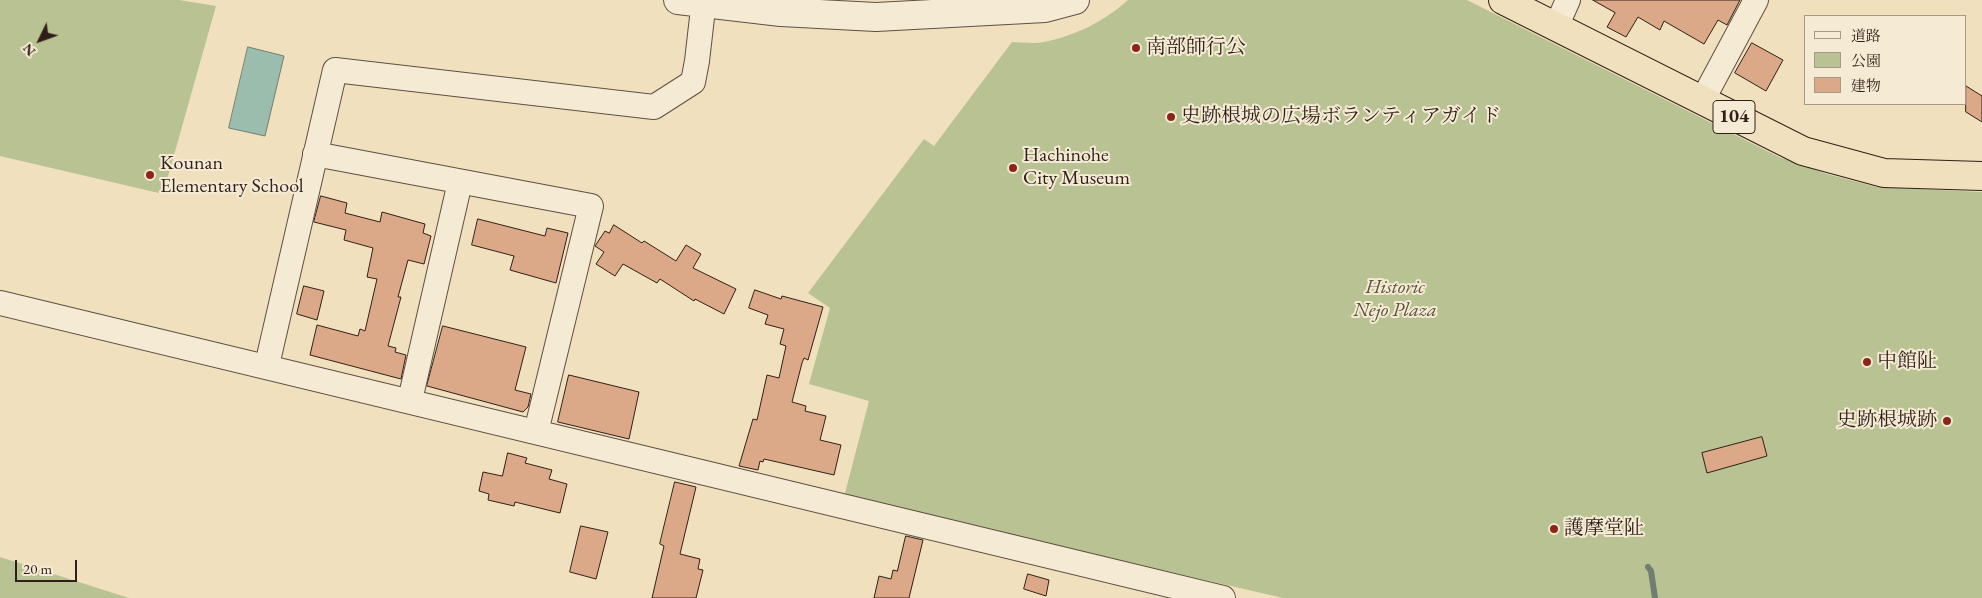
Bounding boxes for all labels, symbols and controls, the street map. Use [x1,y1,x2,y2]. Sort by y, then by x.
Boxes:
north arrow [15,15,65,65]
legend [1804,15,1967,105]
text: 道路 [1851,26,1881,45]
place label: 南部師行公 [1146,36,1246,60]
text: N [18,40,39,60]
marker: 南部師行公 [1130,42,1142,54]
text: 公園 [1851,51,1881,70]
text: 建物 [1851,76,1881,95]
road number: 104 [1713,100,1755,134]
place label: 史跡根城の広場ボランティアガイド [1181,105,1501,129]
marker: 史跡根城の広場ボランティアガイド [1165,111,1177,123]
place label: Hachinohe City Museum [1023,144,1130,191]
place label: Kounan Elementary School [160,152,304,199]
marker: Hachinohe City Museum [1007,162,1019,174]
marker: Kounan Elementary School [144,169,156,181]
park label: Historic Nejo Plaza [1353,276,1437,323]
place label: 中館阯 [1877,350,1937,374]
marker: 中館阯 [1861,356,1873,368]
place label: 史跡根城跡 [1837,409,1937,433]
marker: 史跡根城跡 [1941,415,1953,427]
place label: 護摩堂阯 [1564,517,1644,541]
marker: 護摩堂阯 [1548,523,1560,535]
scale bar [18,550,80,582]
text: 20 m [23,559,52,578]

